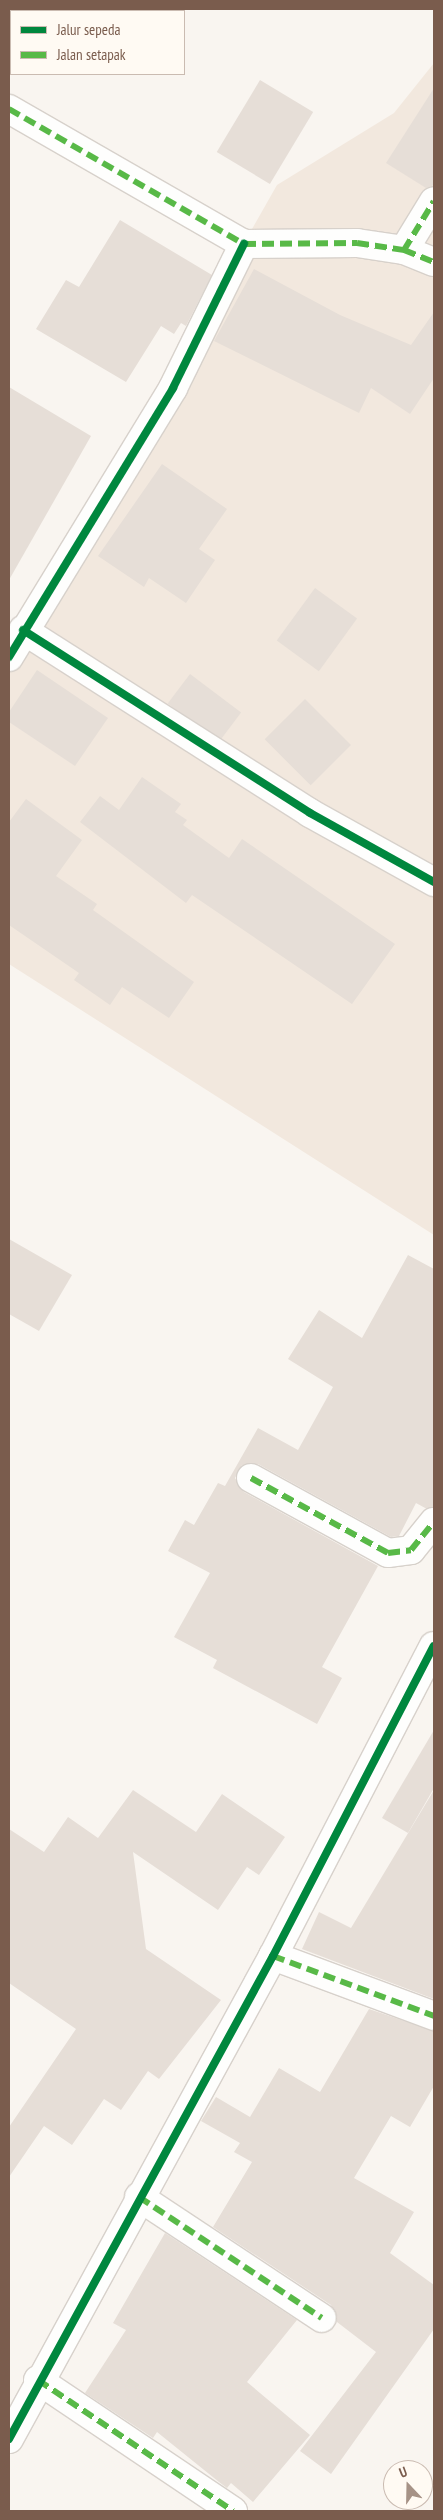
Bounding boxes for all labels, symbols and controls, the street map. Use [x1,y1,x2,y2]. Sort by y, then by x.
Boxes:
legend [10,10,185,75]
text: Jalur sepeda [57,20,120,39]
text: Jalan setapak [57,45,126,64]
north arrow [383,2460,433,2510]
text: U [396,2462,410,2482]

